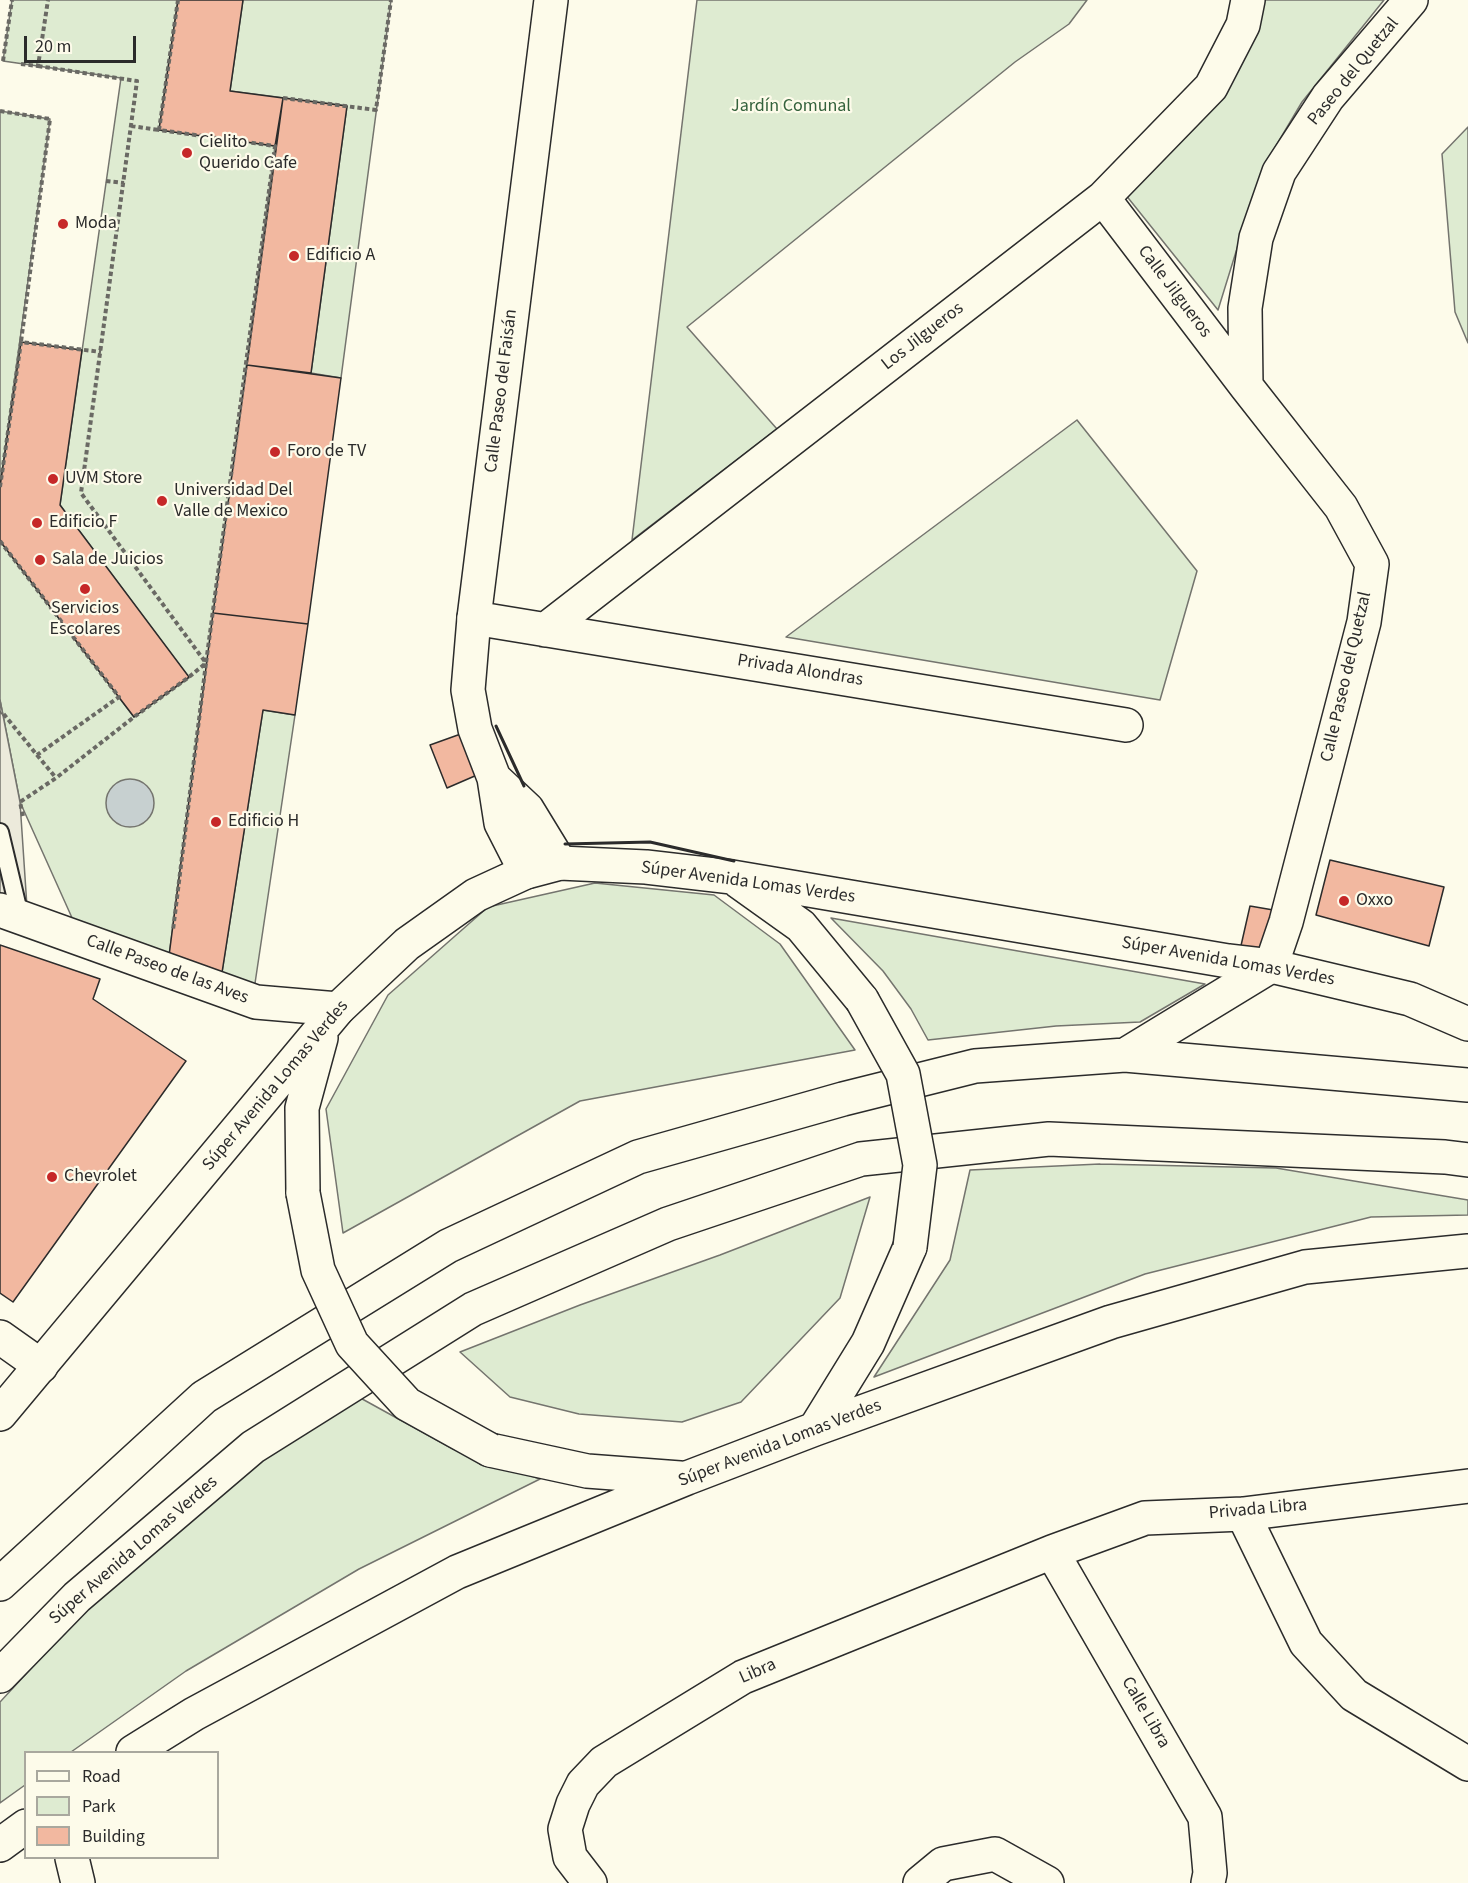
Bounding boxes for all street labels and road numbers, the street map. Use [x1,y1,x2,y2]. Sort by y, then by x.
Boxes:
street label: Paseo del Quetzal [1304,14,1404,130]
street label: Calle Jilgueros [1132,242,1216,342]
street label: Los Jilgueros [878,298,968,376]
street label: Calle Paseo del Faisán [481,308,523,474]
street label: Calle Paseo del Quetzal [1317,590,1377,764]
street label: Privada Alondras [736,650,864,692]
street label: Súper Avenida Lomas Verdes [640,857,856,909]
street label: Calle Paseo de las Aves [83,931,251,1009]
street label: Súper Avenida Lomas Verdes [1120,933,1336,991]
street label: Súper Avenida Lomas Verdes [198,996,354,1176]
street label: Súper Avenida Lomas Verdes [675,1395,885,1493]
street label: Súper Avenida Lomas Verdes [45,1472,223,1630]
street label: Privada Libra [1208,1495,1308,1525]
street label: Libra [736,1654,780,1690]
street label: Calle Libra [1116,1673,1174,1753]

